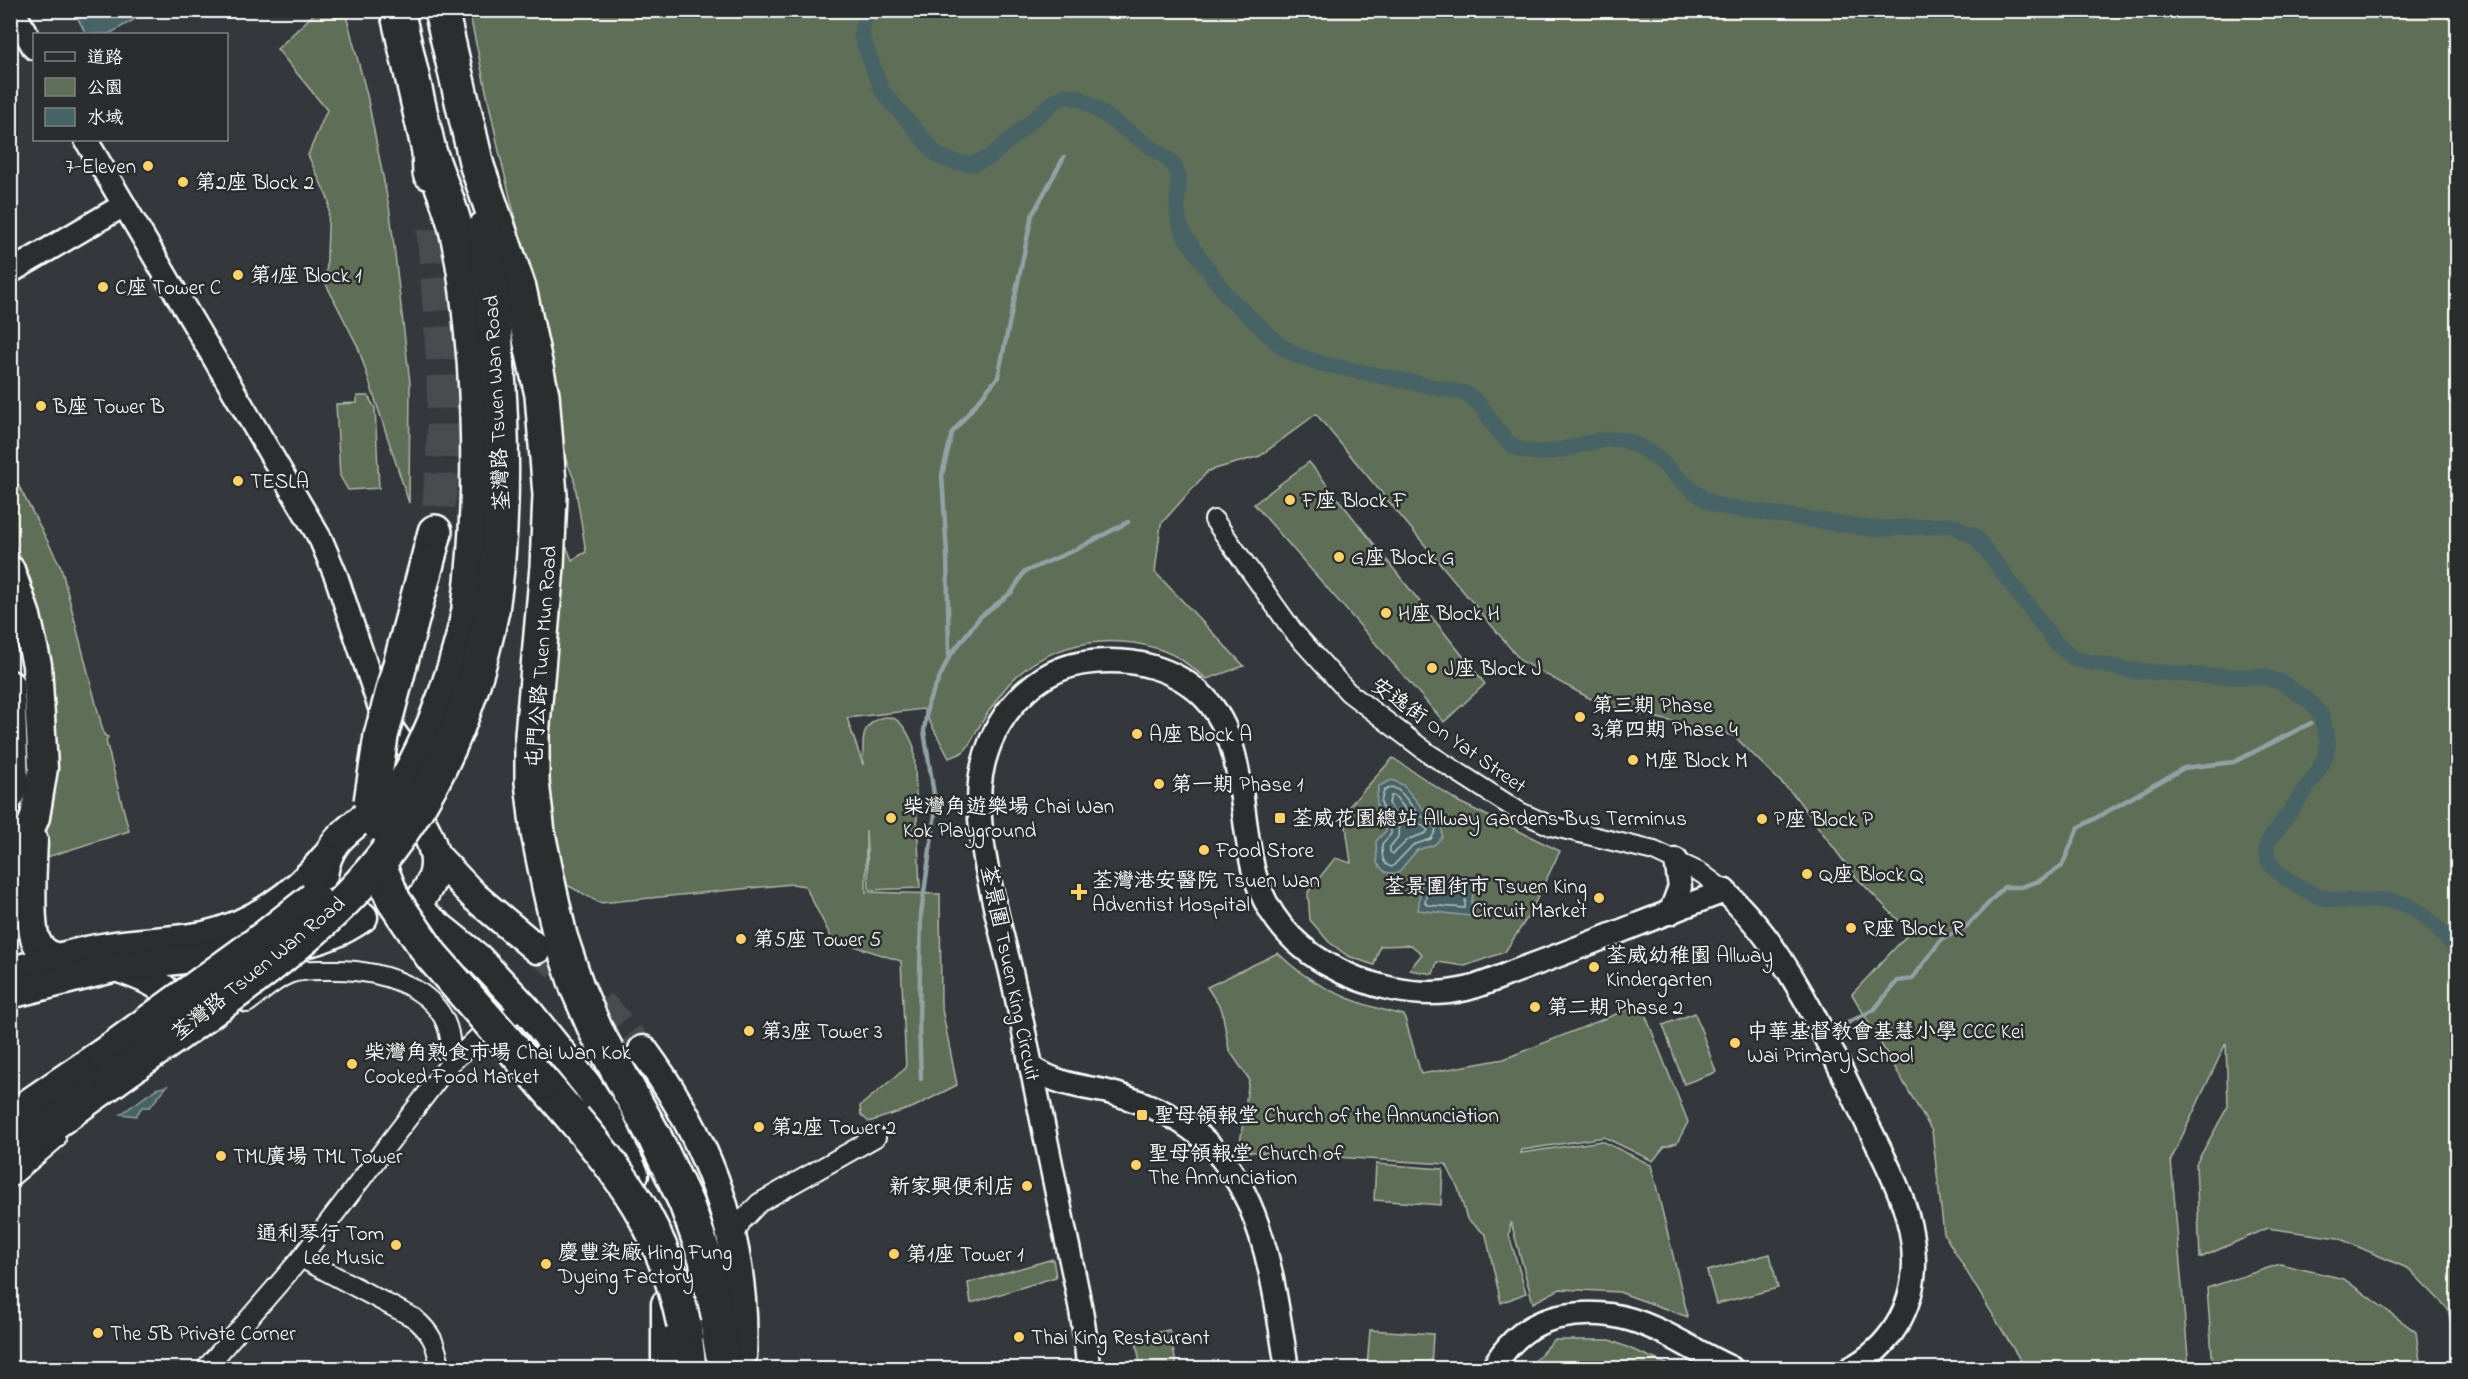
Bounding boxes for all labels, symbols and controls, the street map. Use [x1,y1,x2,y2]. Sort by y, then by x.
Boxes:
legend [33,33,228,141]
text: 道路 [87,46,123,72]
text: 公園 [87,76,123,102]
text: 水域 [87,106,123,132]
place label: 7-Eleven [65,153,136,183]
marker: 7-Eleven [141,159,155,173]
place label: 第2座 Block 2 [195,169,314,199]
marker: 第2座 Block 2 [176,175,190,189]
place label: 第1座 Block 1 [250,262,362,292]
marker: 第1座 Block 1 [231,268,245,282]
place label: C座 Tower C [115,274,221,304]
marker: C座 Tower C [96,280,110,294]
street label: 荃灣路 Tsuen Wan Road [477,294,519,511]
place label: B座 Tower B [52,393,165,423]
marker: B座 Tower B [34,399,48,413]
place label: TESLA [250,468,309,498]
marker: TESLA [231,474,245,488]
place label: F座 Block F [1301,487,1407,517]
marker: F座 Block F [1283,493,1297,507]
place label: G座 Block G [1351,544,1455,574]
street label: 屯門公路 Tuen Mun Road [520,545,566,769]
marker: G座 Block G [1332,550,1346,564]
place label: H座 Block H [1398,600,1500,630]
marker: H座 Block H [1379,606,1393,620]
place label: J座 Block J [1444,655,1542,685]
marker: J座 Block J [1425,661,1439,675]
street label: 安逸街 On Yat Street [1364,672,1532,802]
place label: 第三期 Phase 3;第四期 Phase 4 [1592,692,1738,746]
marker: 第三期 Phase 3;第四期 Phase 4 [1573,710,1587,724]
place label: A座 Block A [1149,721,1252,751]
marker: A座 Block A [1130,727,1144,741]
place label: M座 Block M [1645,747,1748,777]
marker: M座 Block M [1626,753,1640,767]
place label: 第一期 Phase 1 [1171,771,1304,801]
marker: 第一期 Phase 1 [1152,777,1166,791]
place label: 柴灣角遊樂場 Chai Wan Kok Playground [903,793,1114,849]
place label: 荃威花園總站 Allway Gardens Bus Terminus [1292,805,1687,837]
place label: P座 Block P [1774,806,1873,836]
marker: 柴灣角遊樂場 Chai Wan Kok Playground [884,811,898,825]
marker: 荃威花園總站 Allway Gardens Bus Terminus [1273,811,1287,825]
marker: P座 Block P [1755,812,1769,826]
place label: Food Store [1215,837,1315,867]
marker: Food Store [1197,843,1211,857]
place label: Q座 Block Q [1819,861,1924,891]
street label: 荃景圍 Tsuen King Circuit [970,863,1047,1084]
place label: 荃灣港安醫院 Tsuen Wan Adventist Hospital [1092,867,1320,921]
marker: Q座 Block Q [1800,867,1814,881]
place label: 荃景圍街市 Tsuen King Circuit Market [1384,873,1587,927]
marker: 荃灣港安醫院 Tsuen Wan Adventist Hospital [1070,883,1088,901]
street label: 荃灣路 Tsuen Wan Road [166,890,353,1049]
marker: 荃景圍街市 Tsuen King Circuit Market [1592,891,1606,905]
place label: R座 Block R [1863,915,1964,945]
marker: R座 Block R [1844,921,1858,935]
place label: 第5座 Tower 5 [753,926,881,956]
marker: 第5座 Tower 5 [734,932,748,946]
place label: 荃威幼稚園 Allway Kindergarten [1606,942,1773,998]
marker: 荃威幼稚園 Allway Kindergarten [1587,960,1601,974]
place label: 第二期 Phase 2 [1547,994,1683,1024]
marker: 第二期 Phase 2 [1528,1000,1542,1014]
place label: 第3座 Tower 3 [761,1018,883,1048]
place label: 中華基督教會基慧小學 CCC Kei Wai Primary School [1747,1018,2024,1074]
marker: 第3座 Tower 3 [742,1024,756,1038]
marker: 中華基督教會基慧小學 CCC Kei Wai Primary School [1728,1036,1742,1050]
place label: 柴灣角熟食市場 Chai Wan Kok Cooked Food Market [364,1039,632,1093]
marker: 柴灣角熟食市場 Chai Wan Kok Cooked Food Market [345,1057,359,1071]
place label: 聖母領報堂 Church of the Annunciation [1154,1102,1499,1132]
marker: 聖母領報堂 Church of the Annunciation [1135,1108,1149,1122]
place label: 第2座 Tower 2 [771,1114,896,1144]
marker: 第2座 Tower 2 [752,1120,766,1134]
place label: 聖母領報堂 Church of The Annunciation [1148,1140,1344,1194]
place label: TML廣場 TML Tower [233,1143,403,1173]
marker: TML廣場 TML Tower [214,1149,228,1163]
marker: 聖母領報堂 Church of The Annunciation [1129,1158,1143,1172]
place label: 新家興便利店 [889,1173,1015,1203]
marker: 新家興便利店 [1020,1179,1034,1193]
place label: 通利琴行 Tom Lee Music [256,1220,385,1274]
marker: 通利琴行 Tom Lee Music [389,1238,403,1252]
place label: 慶豐染廠 Hing Fung Dyeing Factory [557,1239,732,1295]
place label: 第1座 Tower 1 [906,1241,1024,1271]
marker: 第1座 Tower 1 [887,1247,901,1261]
marker: 慶豐染廠 Hing Fung Dyeing Factory [539,1257,553,1271]
place label: The 5B Private Corner [110,1320,296,1350]
place label: Thai King Restaurant [1031,1324,1210,1356]
marker: The 5B Private Corner [91,1326,105,1340]
marker: Thai King Restaurant [1012,1330,1026,1344]

